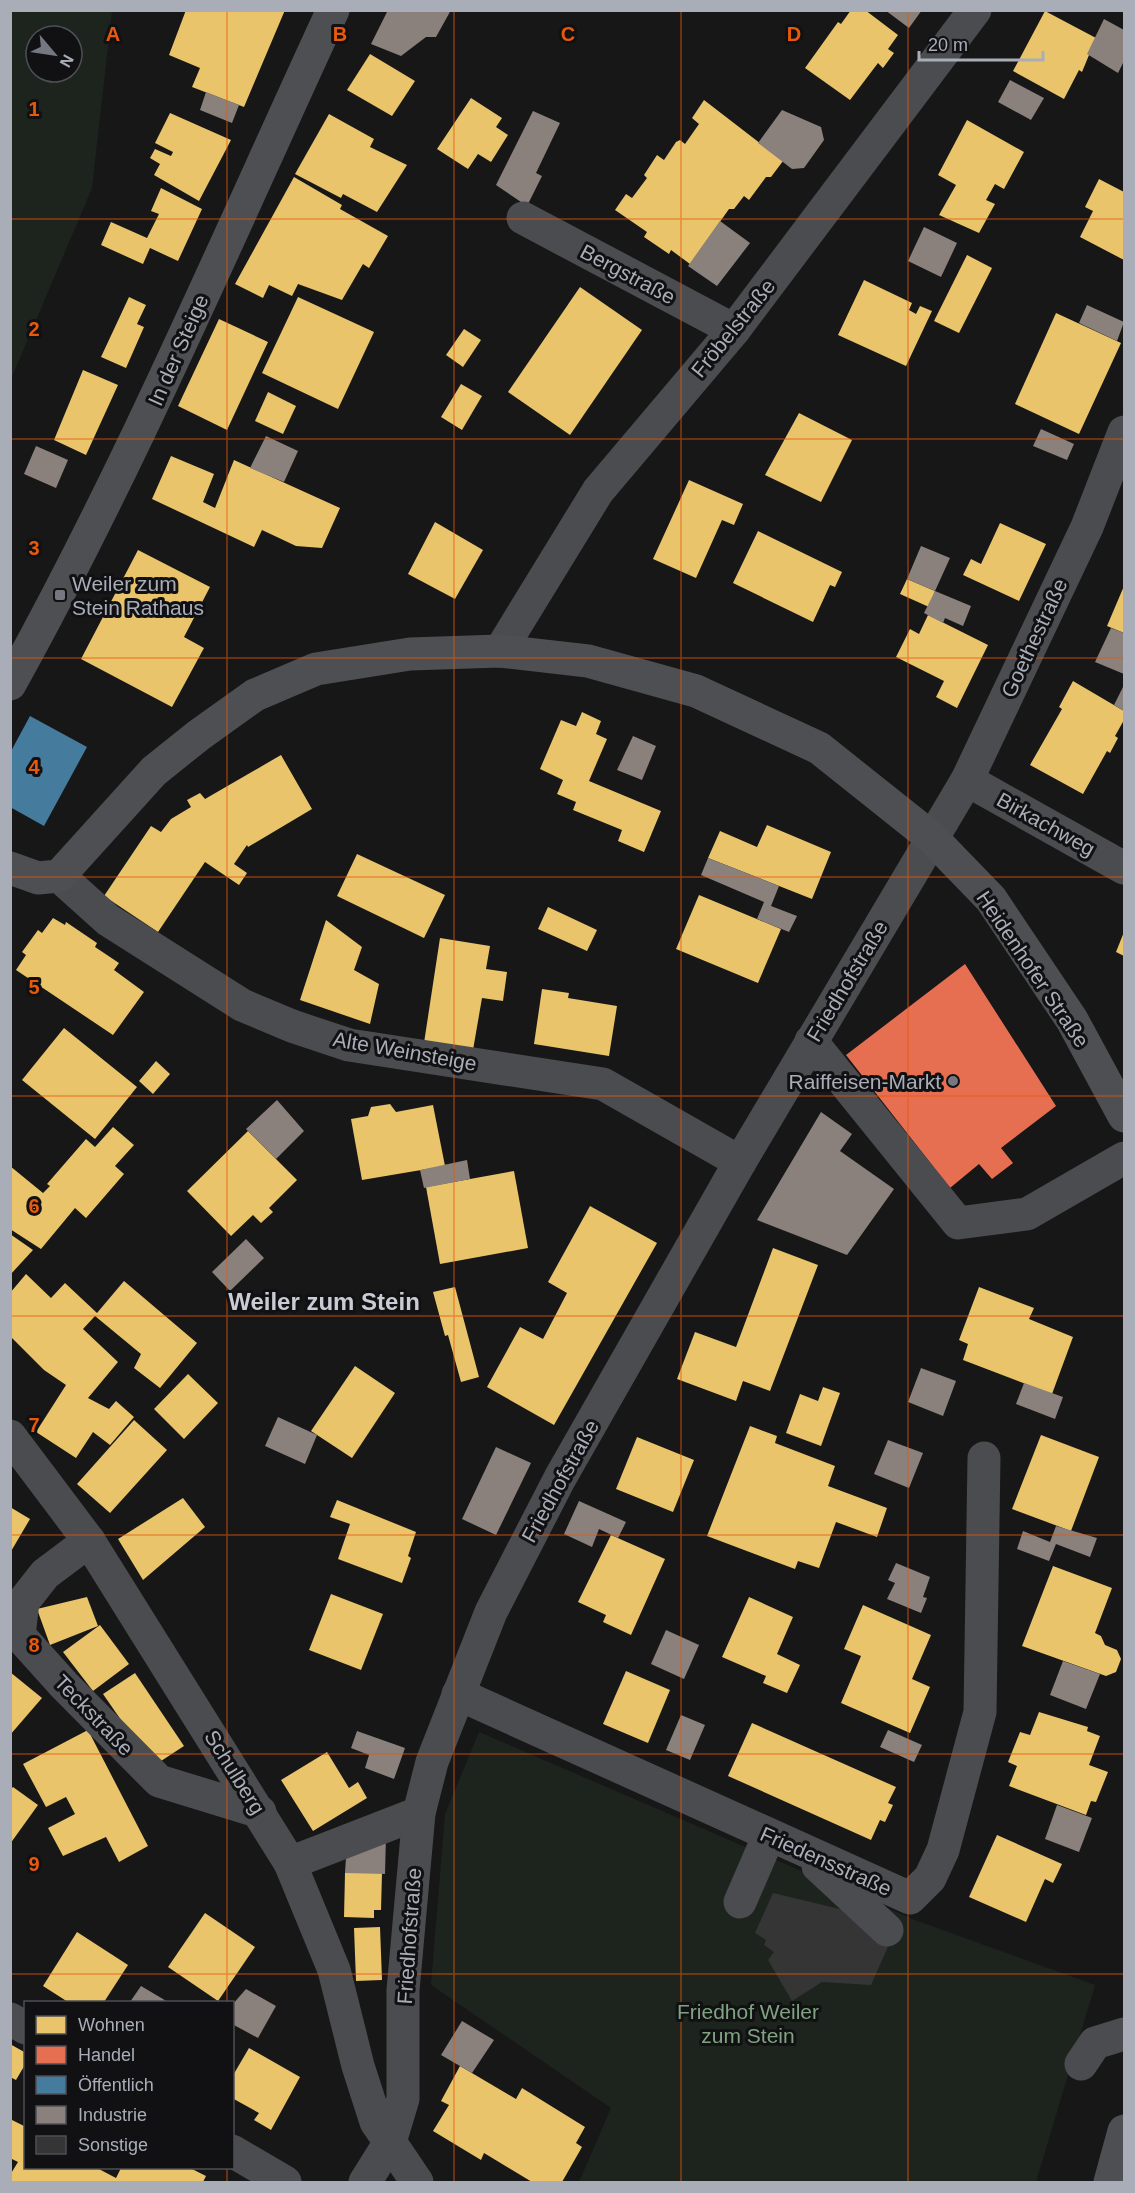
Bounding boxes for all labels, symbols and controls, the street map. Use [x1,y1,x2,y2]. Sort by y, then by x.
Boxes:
text: A [106,23,120,45]
text: B [333,23,347,45]
text: C [561,23,575,45]
text: D [787,23,801,45]
north arrow [24,24,84,84]
scale bar [919,24,1044,62]
text: 20 m [928,35,968,55]
text: N [56,52,77,70]
text: 1 [28,98,40,120]
street label: Bergstraße [577,239,679,309]
street label: Fröbelstraße [687,275,779,381]
street label: In der Steige [143,291,213,409]
text: 2 [28,318,40,340]
text: 3 [28,537,40,559]
place label: Weiler zum Stein Rathaus [72,572,204,619]
street label: Goethestraße [996,575,1072,701]
marker: Weiler zum Stein Rathaus [53,588,67,602]
text: 4 [28,756,40,778]
street label: Birkachweg [993,788,1099,860]
street label: Heidenhofer Straße [972,887,1094,1051]
street label: Friedhofstraße [802,917,892,1045]
text: 5 [28,976,40,998]
street label: Alte Weinsteige [331,1027,479,1075]
place label: Raiffeisen-Markt [789,1070,941,1093]
marker: Raiffeisen-Markt [946,1074,960,1088]
text: 6 [28,1195,40,1217]
district label: Weiler zum Stein [228,1288,420,1315]
text: 7 [28,1414,40,1436]
street label: Friedhofstraße [517,1416,603,1546]
text: 8 [28,1634,40,1656]
street label: Teckstraße [50,1670,138,1760]
street label: Schulberg [200,1726,270,1818]
street label: Friedensstraße [757,1822,895,1900]
text: 9 [28,1853,40,1875]
street label: Friedhofstraße [393,1867,425,2005]
park label: Friedhof Weiler zum Stein [677,2000,819,2047]
legend [24,2001,234,2169]
text: Wohnen [78,2015,145,2035]
text: Handel [78,2045,135,2065]
text: Öffentlich [78,2075,154,2095]
text: Industrie [78,2105,147,2125]
text: Sonstige [78,2135,148,2155]

